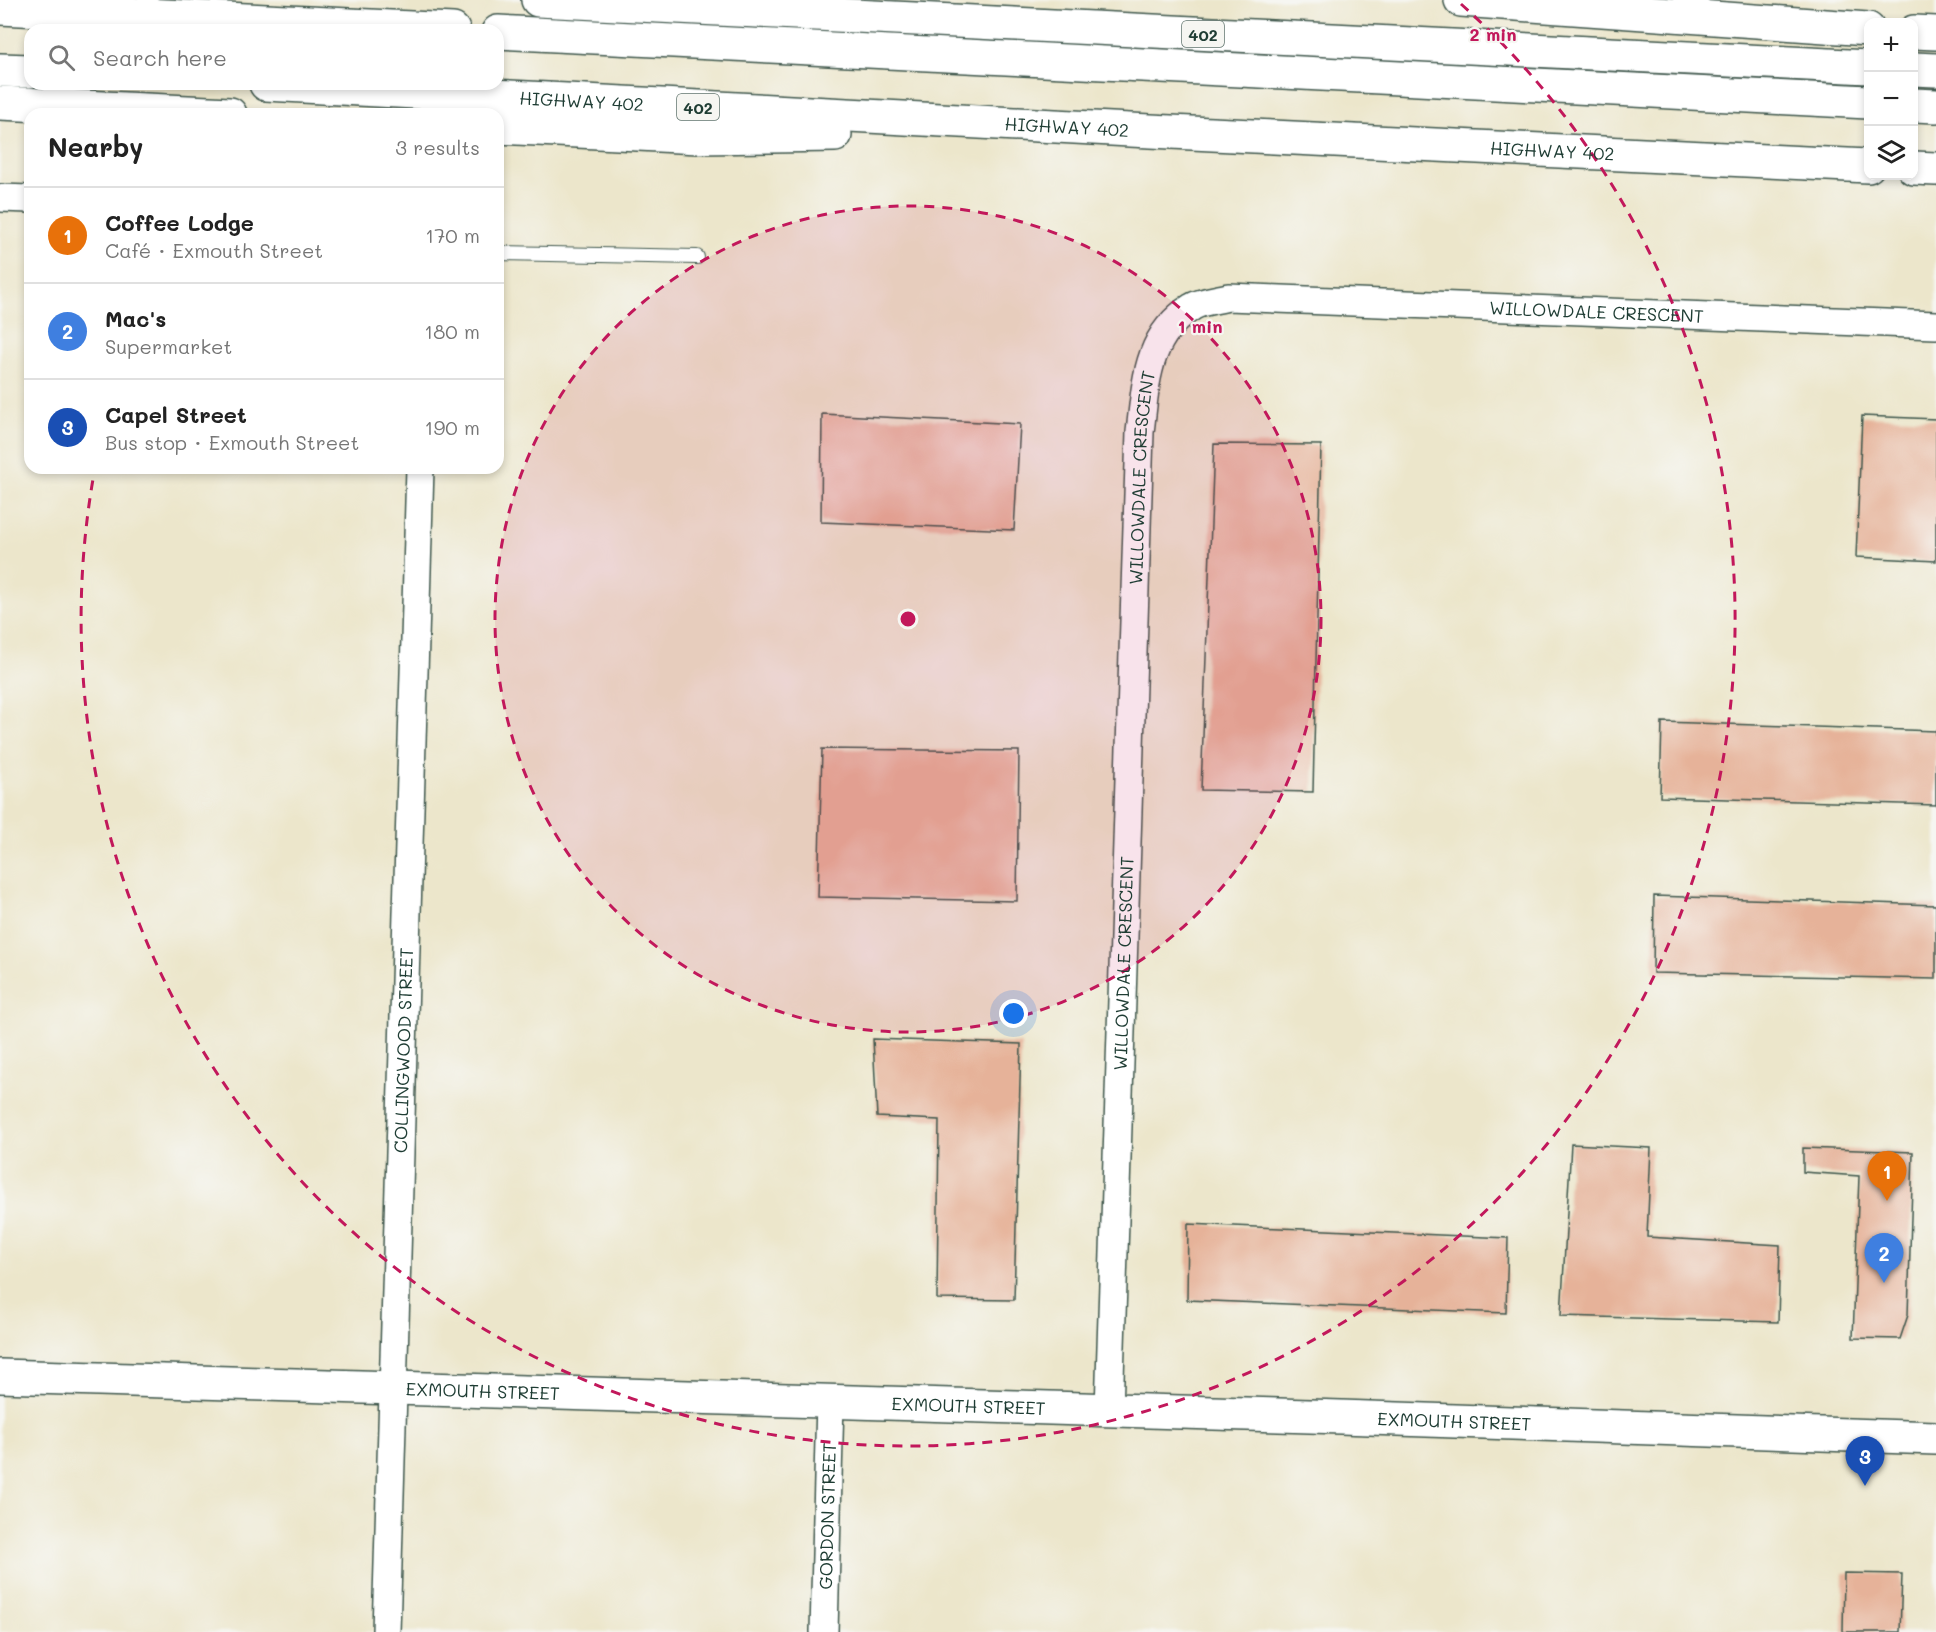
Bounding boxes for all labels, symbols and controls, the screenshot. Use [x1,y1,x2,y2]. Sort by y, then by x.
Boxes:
map controls [1864,18,1918,180]
button: + [1864,18,1918,72]
road number: 402 [1182,21,1224,47]
text: 2 min [1469,22,1517,46]
search box [24,24,504,90]
icon: search [45,41,78,74]
text: Search here [93,43,227,72]
button: − [1864,72,1918,126]
street label: HIGHWAY 402 [519,86,644,116]
road number: 402 [677,94,719,120]
street label: HIGHWAY 402 [1004,111,1130,142]
button: layers [1864,126,1918,180]
text: Nearby [48,130,143,164]
text: 3 results [395,134,480,160]
street label: HIGHWAY 402 [1490,136,1615,166]
text: Coffee Lodge [105,208,254,237]
text: 1 [63,222,72,248]
text: 170 m [425,222,480,248]
text: Café · Exmouth Street [105,237,323,263]
street label: WILLOWDALE CRESCENT [1489,295,1704,328]
text: Mac's [105,304,166,333]
text: 1 min [1177,314,1223,338]
text: 2 [62,318,73,344]
text: 180 m [424,318,480,344]
text: Supermarket [105,333,232,359]
street label: WILLOWDALE CRESCENT [1123,368,1160,585]
text: Capel Street [105,400,247,429]
text: 3 [62,414,74,440]
text: 190 m [425,414,480,440]
text: Bus stop · Exmouth Street [105,429,359,455]
centre of rings [898,609,918,629]
street label: WILLOWDALE CRESCENT [1108,856,1139,1071]
street label: COLLINGWOOD STREET [388,947,418,1153]
your location [999,999,1028,1028]
pin: 1 [1868,1152,1906,1201]
pin: 2 [1864,1234,1904,1283]
street label: EXMOUTH STREET [405,1376,560,1405]
street label: EXMOUTH STREET [891,1391,1046,1420]
street label: EXMOUTH STREET [1377,1406,1532,1436]
pin: 3 [1846,1436,1884,1486]
street label: GORDON STREET [813,1442,841,1590]

